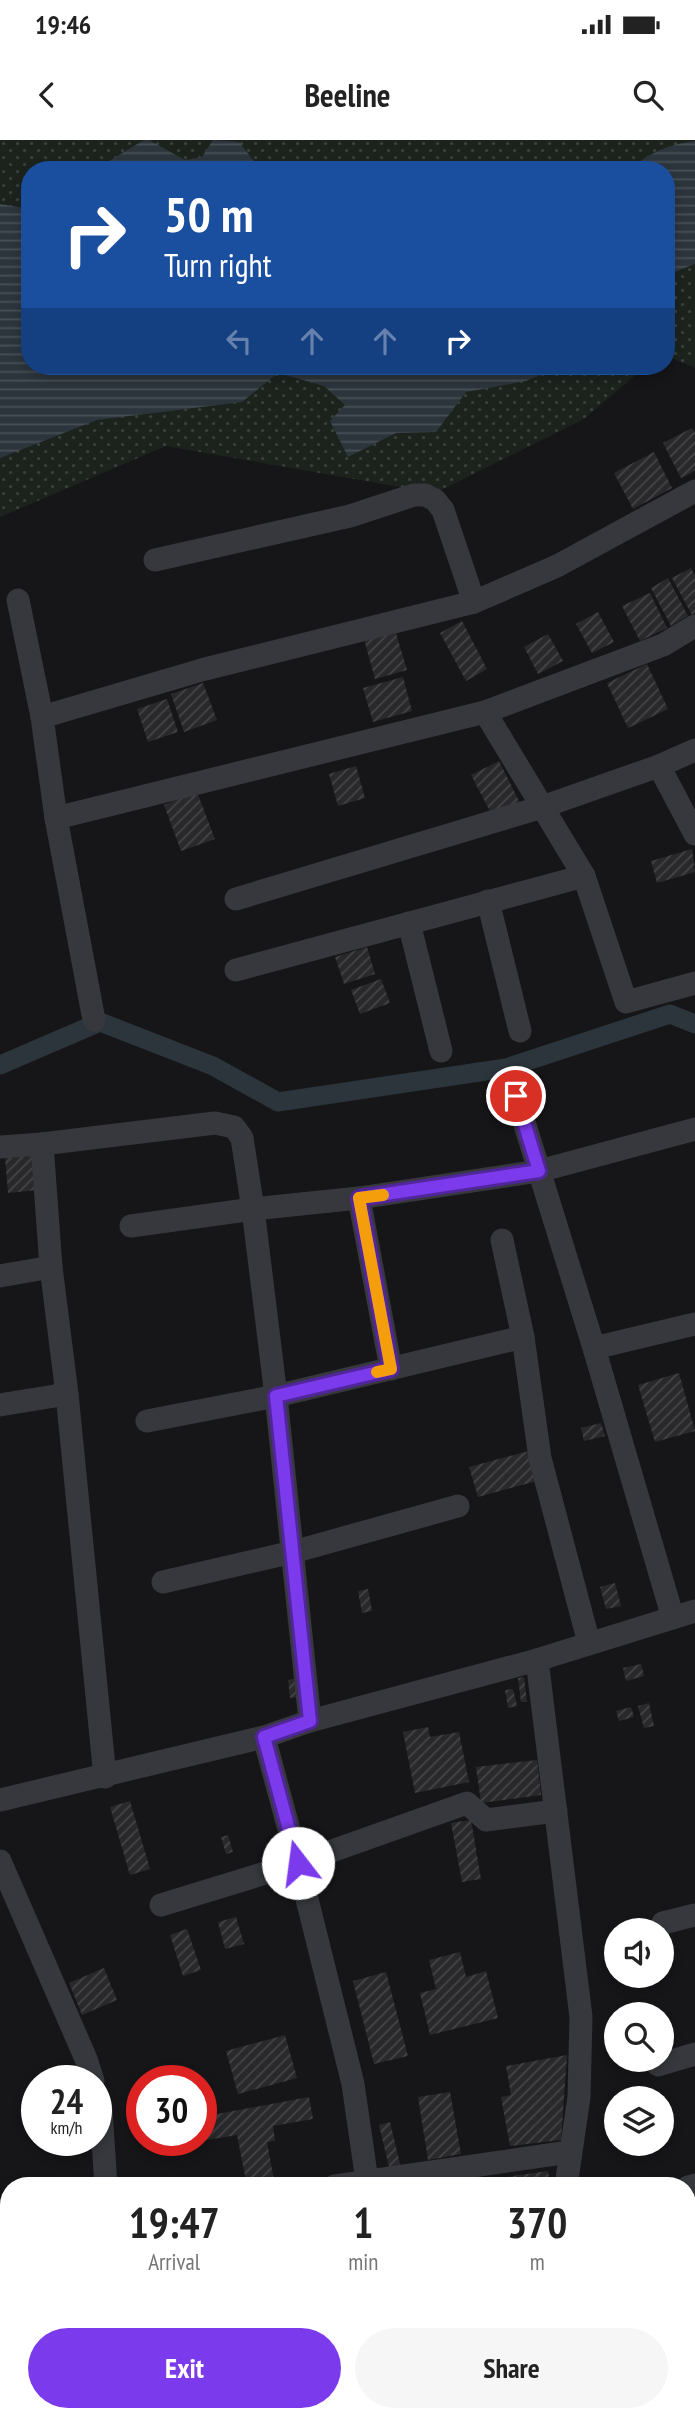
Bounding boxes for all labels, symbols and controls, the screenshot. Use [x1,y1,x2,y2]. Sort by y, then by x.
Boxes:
text: 19:46 [35,8,91,41]
text: Beeline [304,74,391,116]
icon: back [28,76,66,114]
icon: search [629,76,667,114]
text: 50 m [164,182,253,246]
icon: right [49,189,140,280]
text: Turn right [164,244,272,286]
icon: left [220,322,258,360]
icon: ahead [293,322,331,360]
icon: ahead [366,322,404,360]
icon: right [439,322,477,360]
pin [486,1066,546,1126]
icon: arrive [497,1077,535,1115]
position arrow [261,1826,335,1900]
map controls [604,1918,674,2156]
button: sound [604,1918,674,1988]
button: search [604,2002,674,2072]
speed limit sign: 30 [126,2065,217,2156]
text: 24 [50,2078,83,2124]
button: layers [604,2086,674,2156]
text: km/h [51,2116,82,2139]
text: 19:47 [129,2195,220,2250]
text: 1 [353,2195,373,2250]
text: 370 [507,2195,567,2250]
text: Arrival [148,2247,200,2276]
text: min [348,2247,378,2276]
text: m [530,2247,545,2276]
button: Exit [28,2328,341,2408]
button: Share [355,2328,668,2408]

